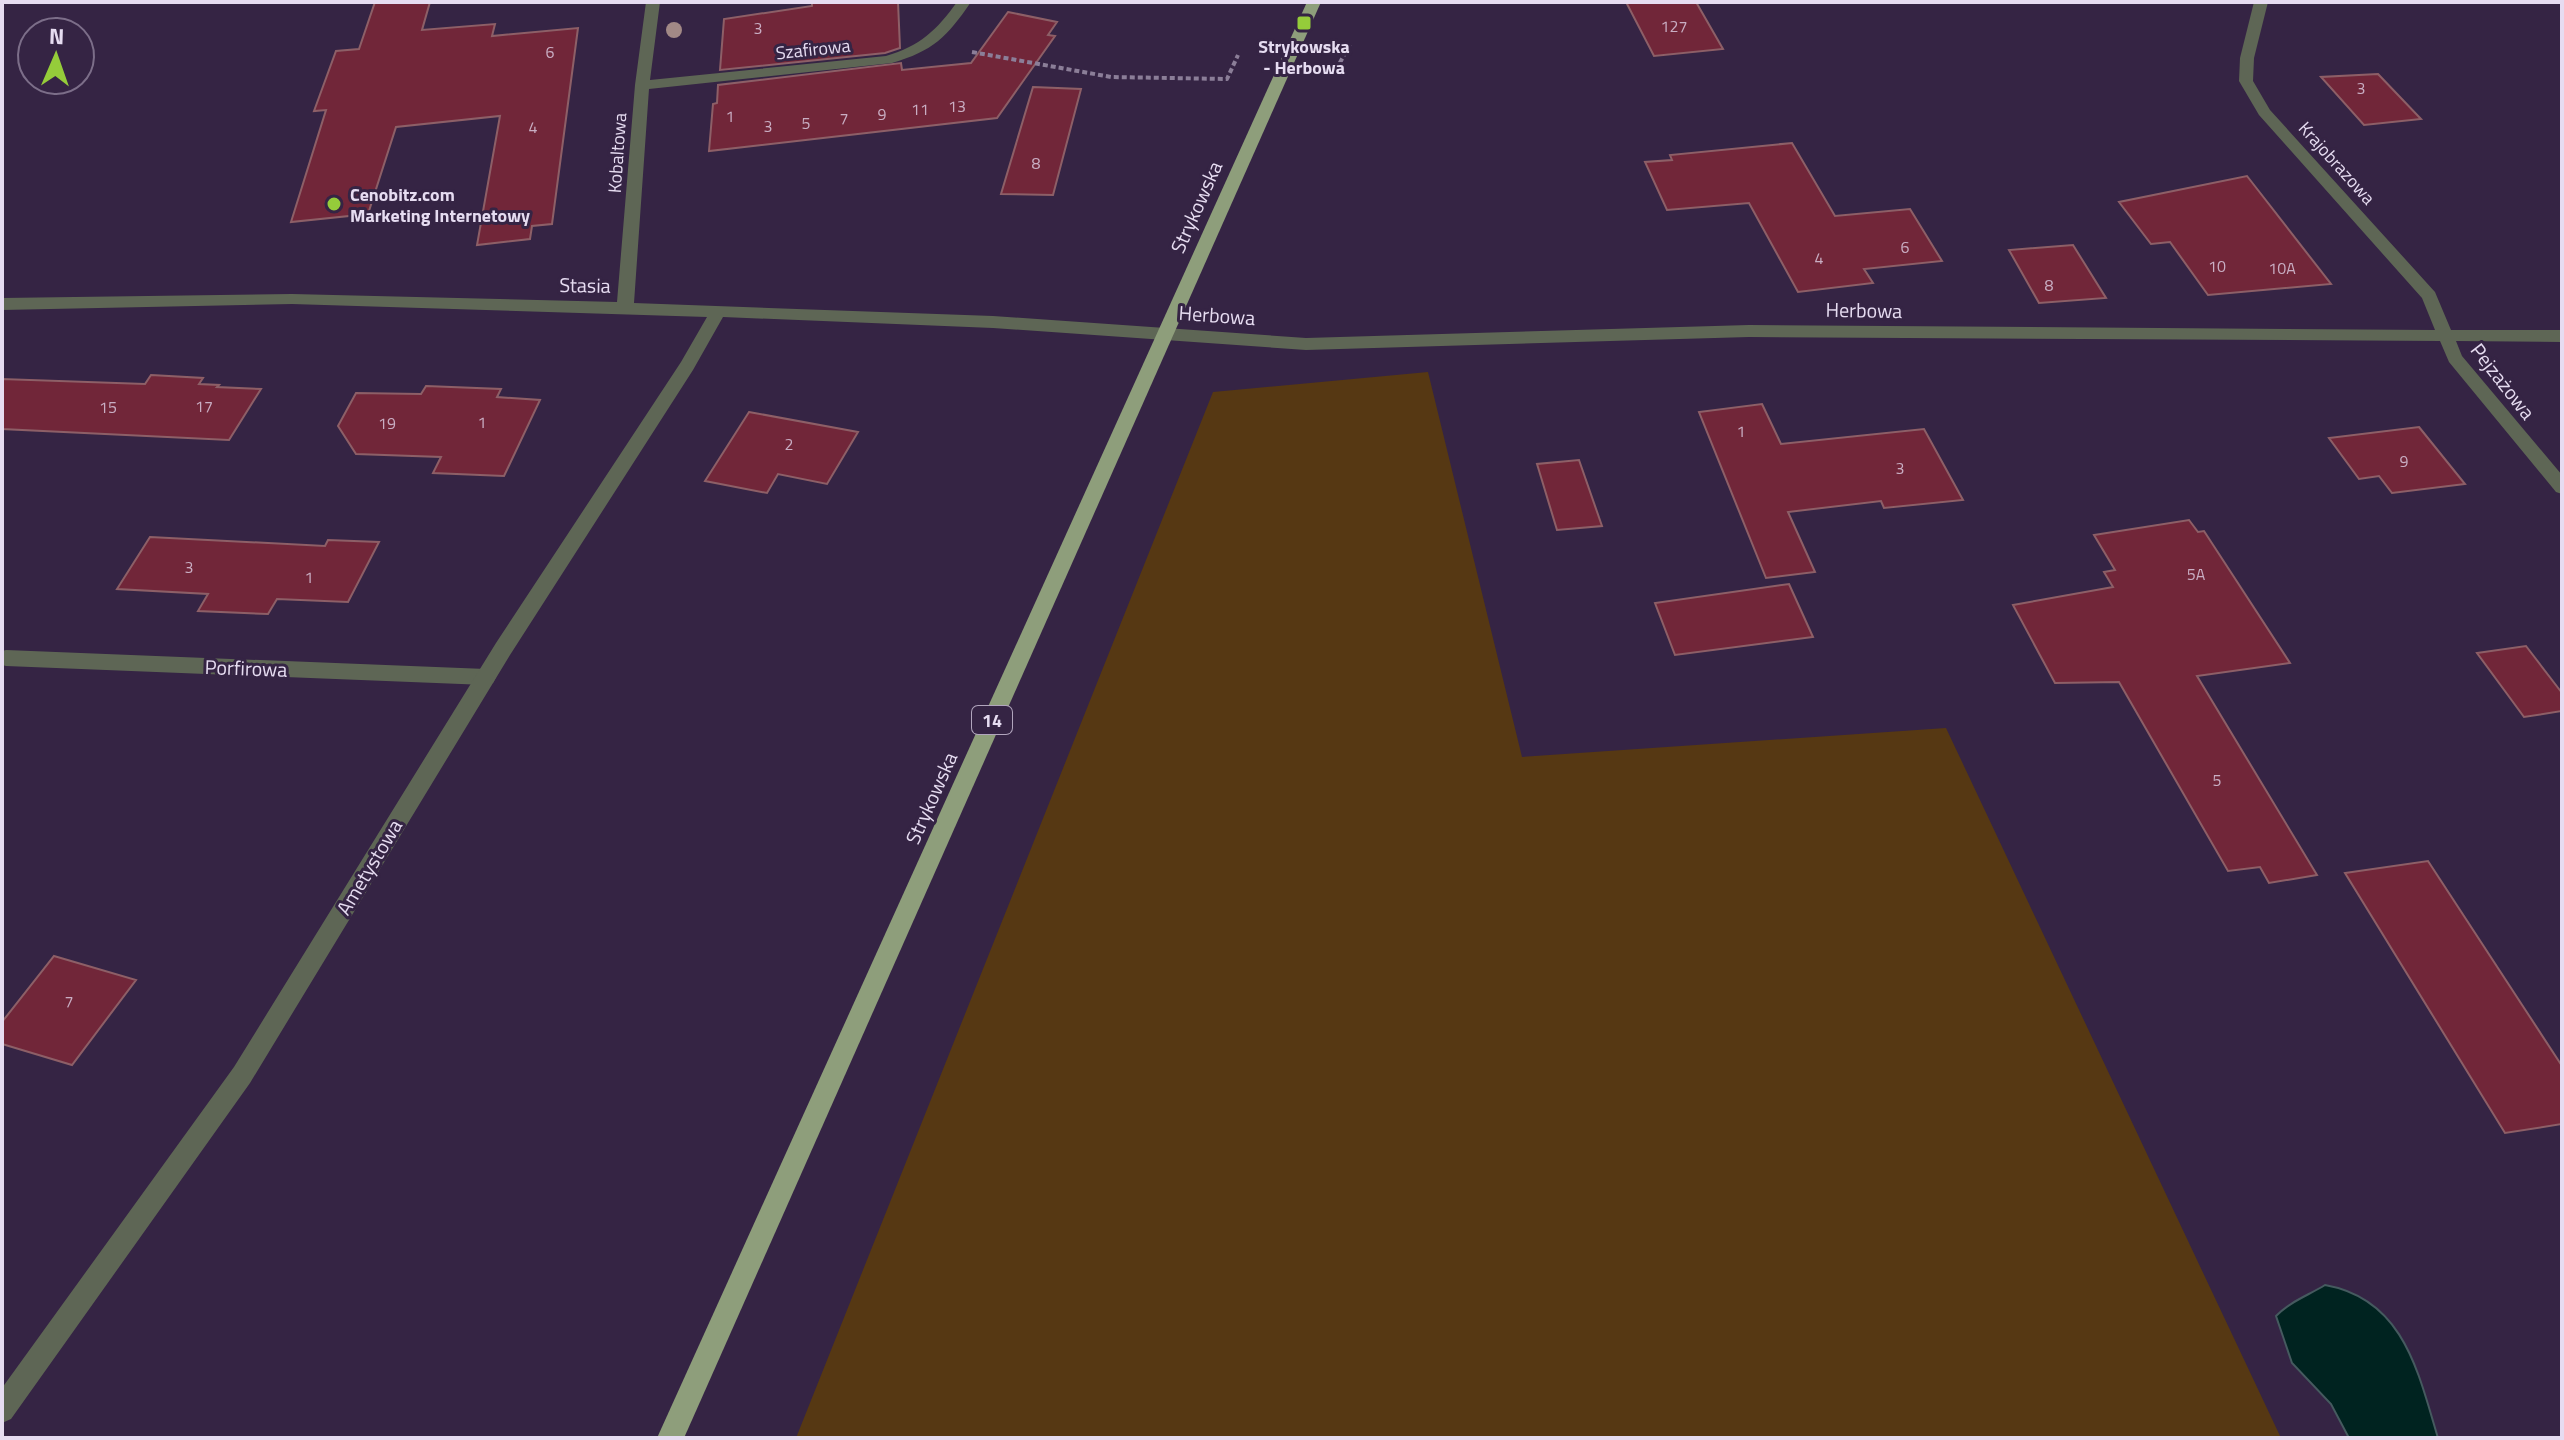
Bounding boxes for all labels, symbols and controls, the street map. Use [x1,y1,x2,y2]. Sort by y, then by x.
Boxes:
marker: Strykowska - Herbowa [1295,14,1313,32]
house number: 127 [1661,14,1687,38]
north arrow [16,16,96,96]
house number: 3 [754,16,762,40]
text: N [48,19,65,53]
street label: Szafirowa [774,32,852,66]
place label: Strykowska - Herbowa [1258,33,1350,81]
house number: 6 [546,40,555,64]
house number: 3 [2357,76,2365,100]
house number: 13 [948,94,966,118]
house number: 11 [911,97,929,121]
house number: 9 [878,102,887,126]
house number: 1 [726,104,734,128]
house number: 7 [840,106,848,130]
house number: 5 [802,111,811,135]
street label: Kobaltowa [601,112,633,194]
house number: 3 [764,114,772,138]
house number: 4 [529,115,538,139]
street label: Krajobrazowa [2292,115,2382,211]
house number: 8 [1032,151,1041,175]
street label: Strykowska [1162,156,1230,258]
place label: Cenobitz.com Marketing Internetowy [350,181,530,229]
marker: Cenobitz.com Marketing Internetowy [325,195,343,213]
house number: 6 [1901,235,1910,259]
house number: 4 [1815,246,1824,270]
house number: 10 [2208,254,2226,278]
house number: 10A [2268,256,2296,280]
street label: Stasia [559,269,611,301]
house number: 8 [2045,273,2054,297]
street label: Herbowa [1825,294,1903,326]
street label: Herbowa [1178,297,1256,333]
street label: Pejzażowa [2463,336,2543,426]
house number: 17 [195,394,213,418]
house number: 15 [99,395,117,419]
house number: 1 [478,410,486,434]
house number: 19 [378,411,396,435]
house number: 1 [1737,419,1745,443]
house number: 2 [785,432,793,456]
house number: 9 [2400,449,2409,473]
house number: 3 [1896,456,1904,480]
house number: 3 [185,555,193,579]
house number: 5A [2187,562,2206,586]
house number: 1 [305,565,313,589]
street label: Porfirowa [204,651,288,685]
road number: 14 [972,706,1012,734]
street label: Strykowska [897,747,965,849]
house number: 5 [2213,768,2222,792]
street label: Ametystowa [328,813,410,921]
house number: 7 [65,989,73,1013]

